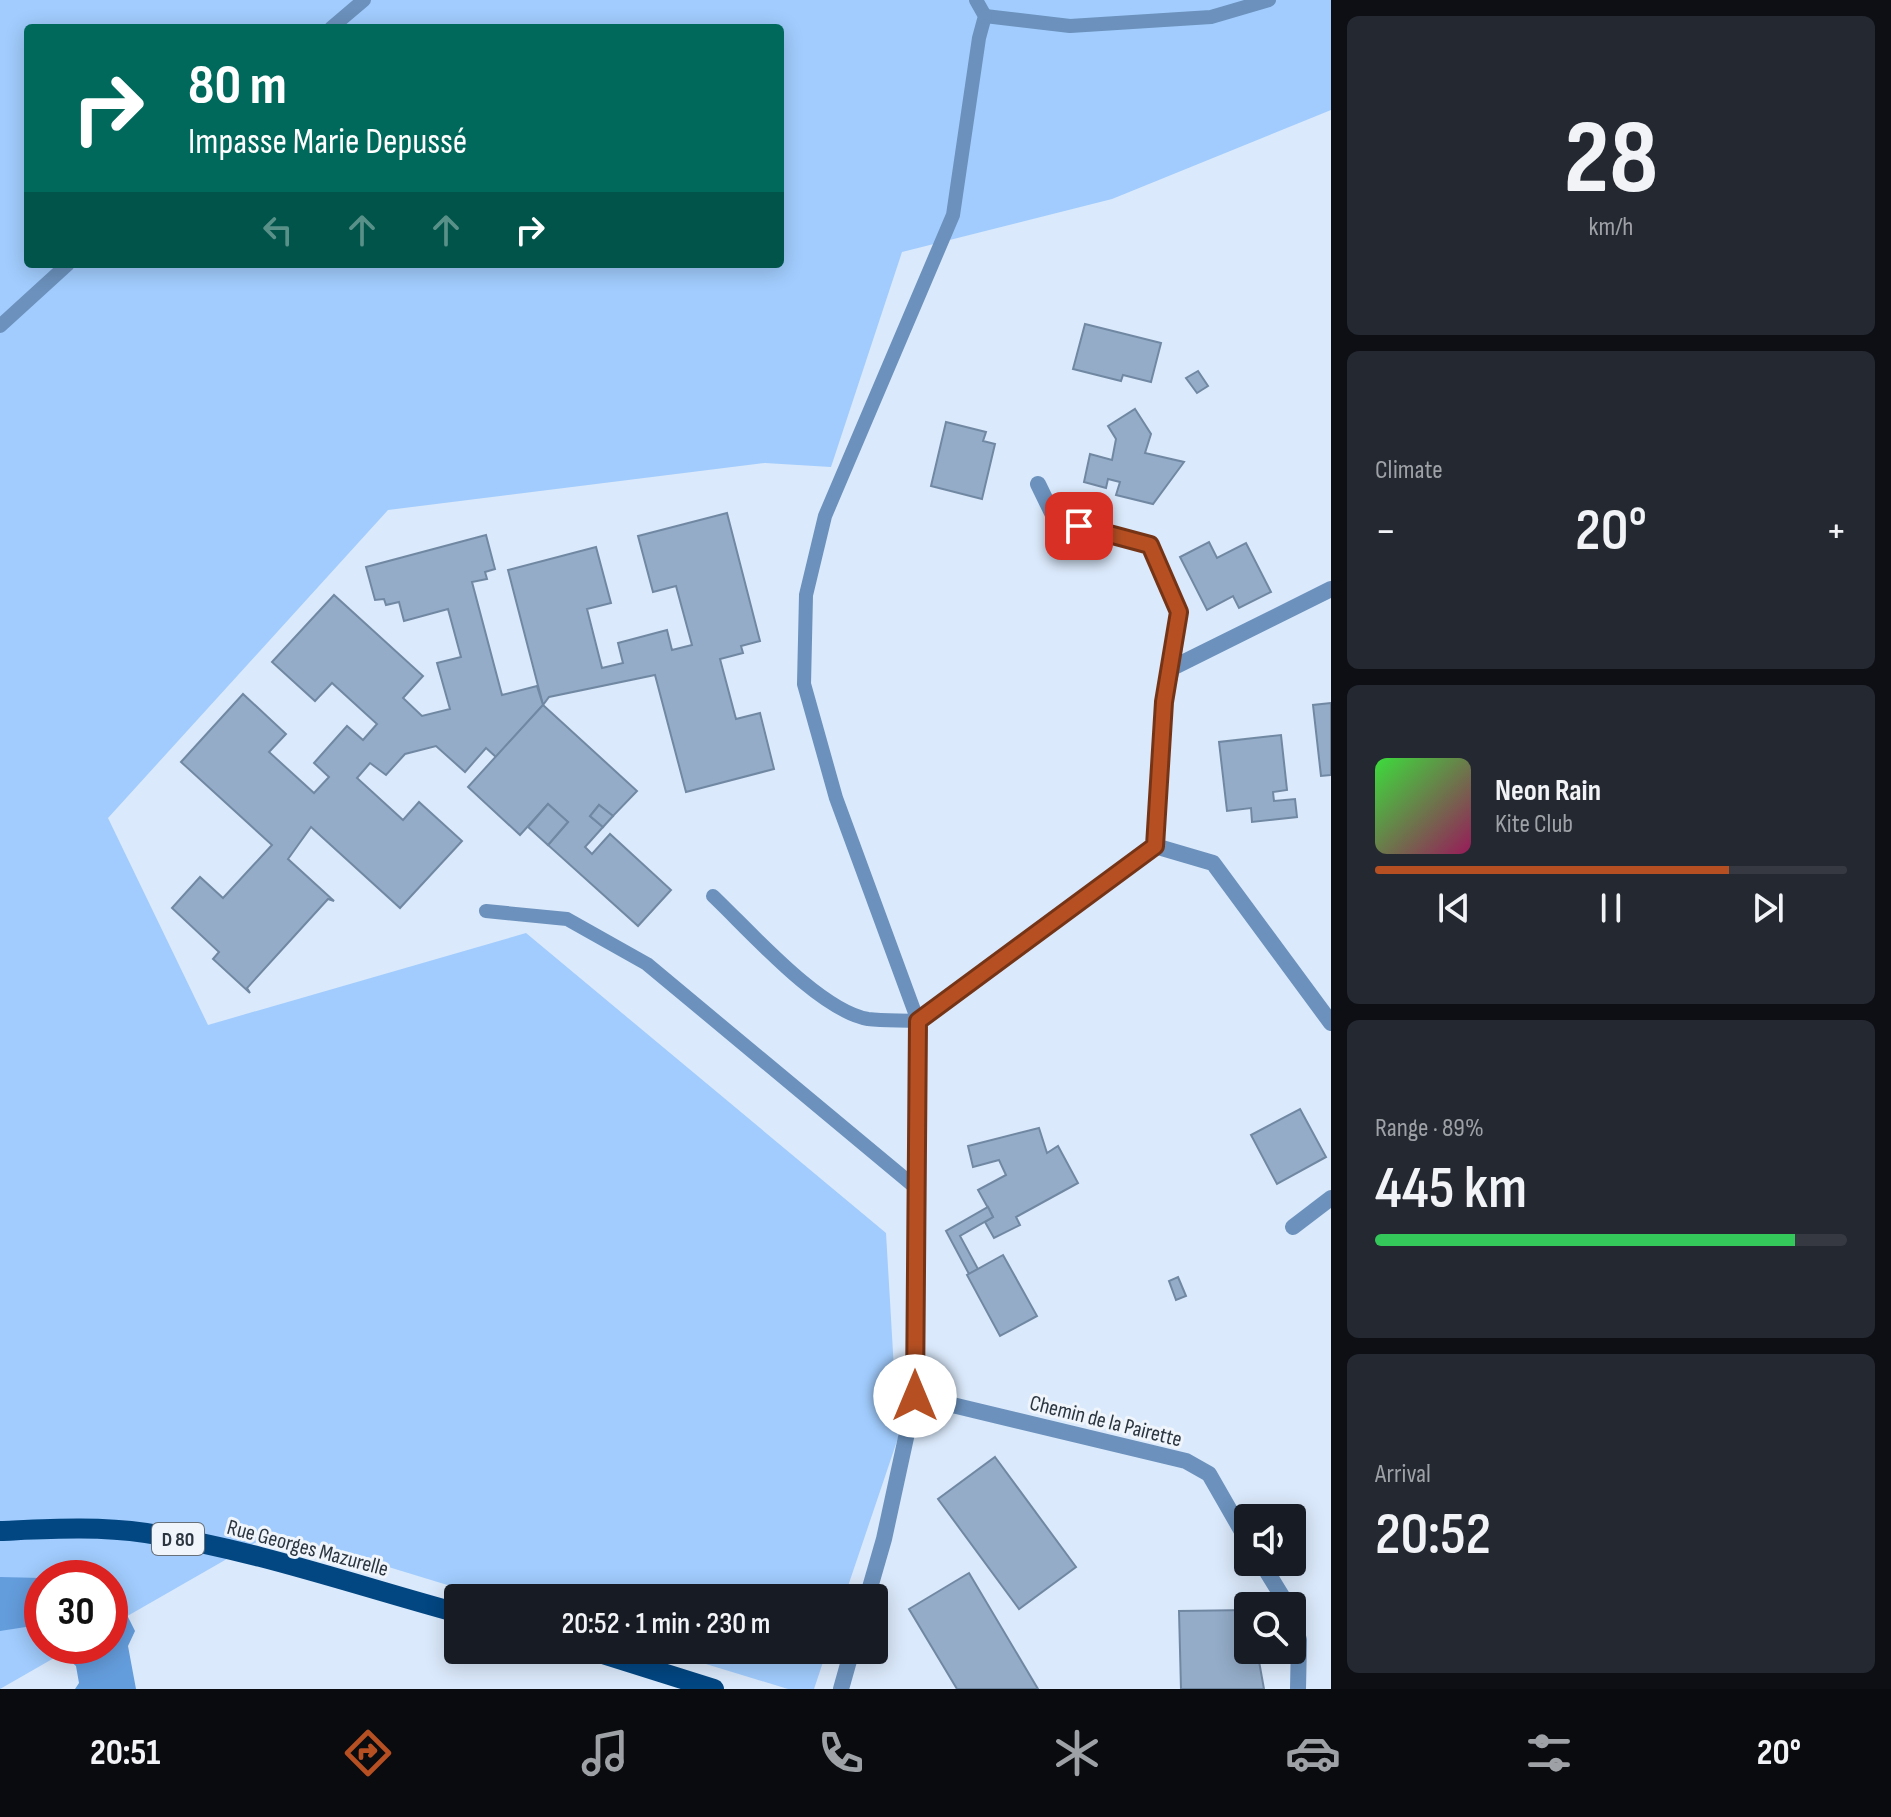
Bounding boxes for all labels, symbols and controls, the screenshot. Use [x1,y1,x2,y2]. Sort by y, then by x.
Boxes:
text: 80 m [188,53,287,120]
icon: right [56,56,160,160]
text: 28 [1564,97,1658,222]
text: Impasse Marie Depussé [188,121,467,164]
icon: left [256,208,300,252]
icon: ahead [340,208,384,252]
icon: ahead [424,208,468,252]
icon: right [508,208,552,252]
text: km/h [1589,212,1633,243]
text: Climate [1375,455,1443,486]
pin [1045,492,1113,560]
text: 20° [1575,495,1647,567]
icon: arrive [1057,504,1101,548]
text: − [1375,505,1397,558]
text: + [1825,505,1847,558]
text: Neon Rain [1495,773,1601,809]
text: Kite Club [1495,809,1573,840]
icon: previous [1432,886,1476,930]
icon: pause [1589,886,1633,930]
icon: next [1746,886,1790,930]
text: Range · 89% [1375,1113,1484,1144]
text: 445 km [1375,1153,1527,1225]
position arrow [873,1354,957,1438]
street label: Chemin de la Pairette [1027,1389,1185,1453]
text: Arrival [1375,1459,1431,1490]
text: 20:52 [1375,1499,1491,1571]
map controls [1234,1504,1306,1664]
button: sound [1234,1504,1306,1576]
street label: Rue Georges Mazurelle [224,1514,391,1583]
road number: D 80 [152,1523,204,1555]
speed limit sign: 30 [24,1560,128,1664]
button: search [1234,1592,1306,1664]
text: 20:52 · 1 min · 230 m [562,1606,771,1642]
icon: directions [340,1725,396,1781]
icon: music [577,1725,633,1781]
icon: phone [813,1725,869,1781]
icon: climate [1049,1725,1105,1781]
icon: car [1285,1725,1341,1781]
icon: filters [1521,1725,1577,1781]
text: 20:51 [90,1732,160,1775]
text: 20° [1757,1732,1801,1775]

